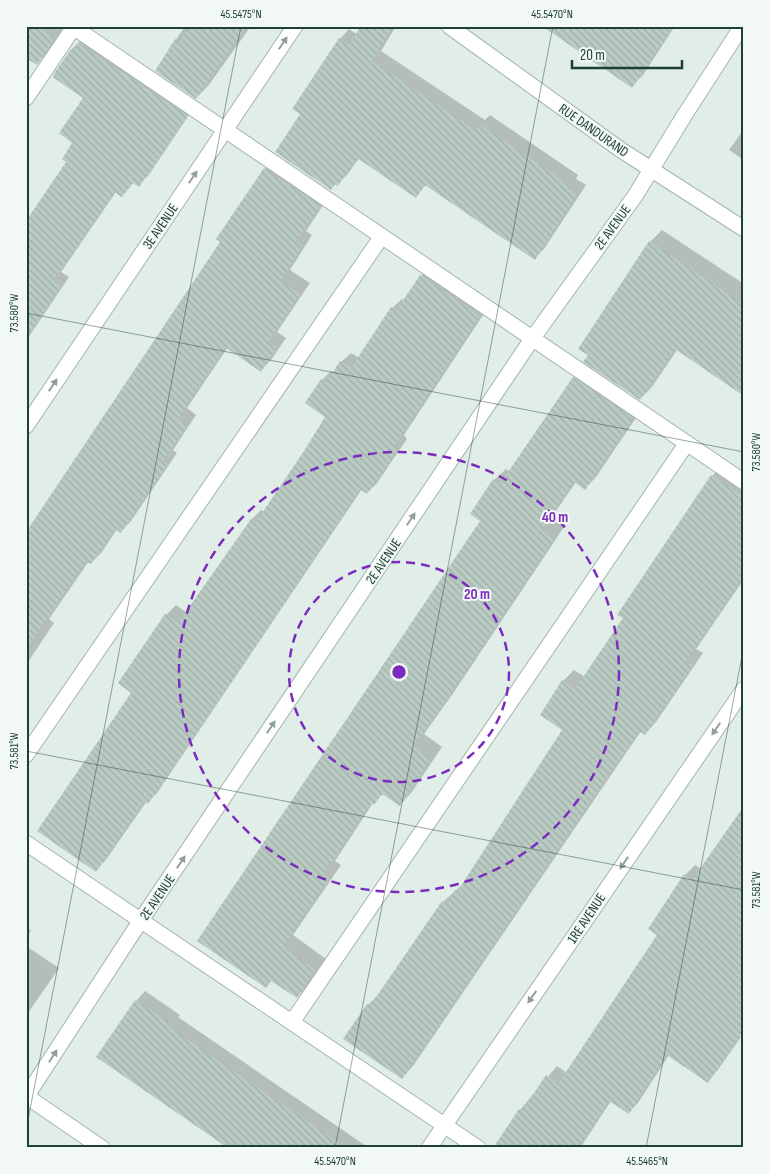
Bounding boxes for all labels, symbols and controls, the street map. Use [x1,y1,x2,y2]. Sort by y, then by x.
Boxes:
text: 45.5475°N [220,7,262,22]
text: 45.5470°N [531,7,573,22]
one-way arrow [279,36,288,50]
scale bar [572,38,682,70]
text: 20 m [580,46,605,65]
street label: RUE DANDURAND [556,100,632,161]
one-way arrow [188,171,197,184]
street label: 3E AVENUE [139,200,182,252]
street label: 2E AVENUE [590,201,634,253]
text: 73.580°W [7,293,22,332]
one-way arrow [49,378,58,392]
text: 73.580°W [749,432,764,471]
text: 40 m [542,508,568,527]
one-way arrow [406,513,416,526]
street label: 2E AVENUE [362,535,405,587]
text: 20 m [464,585,490,604]
centre of rings [390,663,408,681]
one-way arrow [266,720,276,734]
one-way arrow [711,722,721,736]
text: 73.581°W [7,732,22,770]
one-way arrow [176,855,186,868]
one-way arrow [619,856,629,870]
street label: 2E AVENUE [136,871,179,923]
text: 73.581°W [749,871,764,909]
street label: 1RE AVENUE [563,890,610,947]
one-way arrow [527,990,537,1004]
one-way arrow [48,1049,57,1063]
text: 45.5470°N [314,1154,356,1169]
text: 45.5465°N [626,1154,668,1169]

